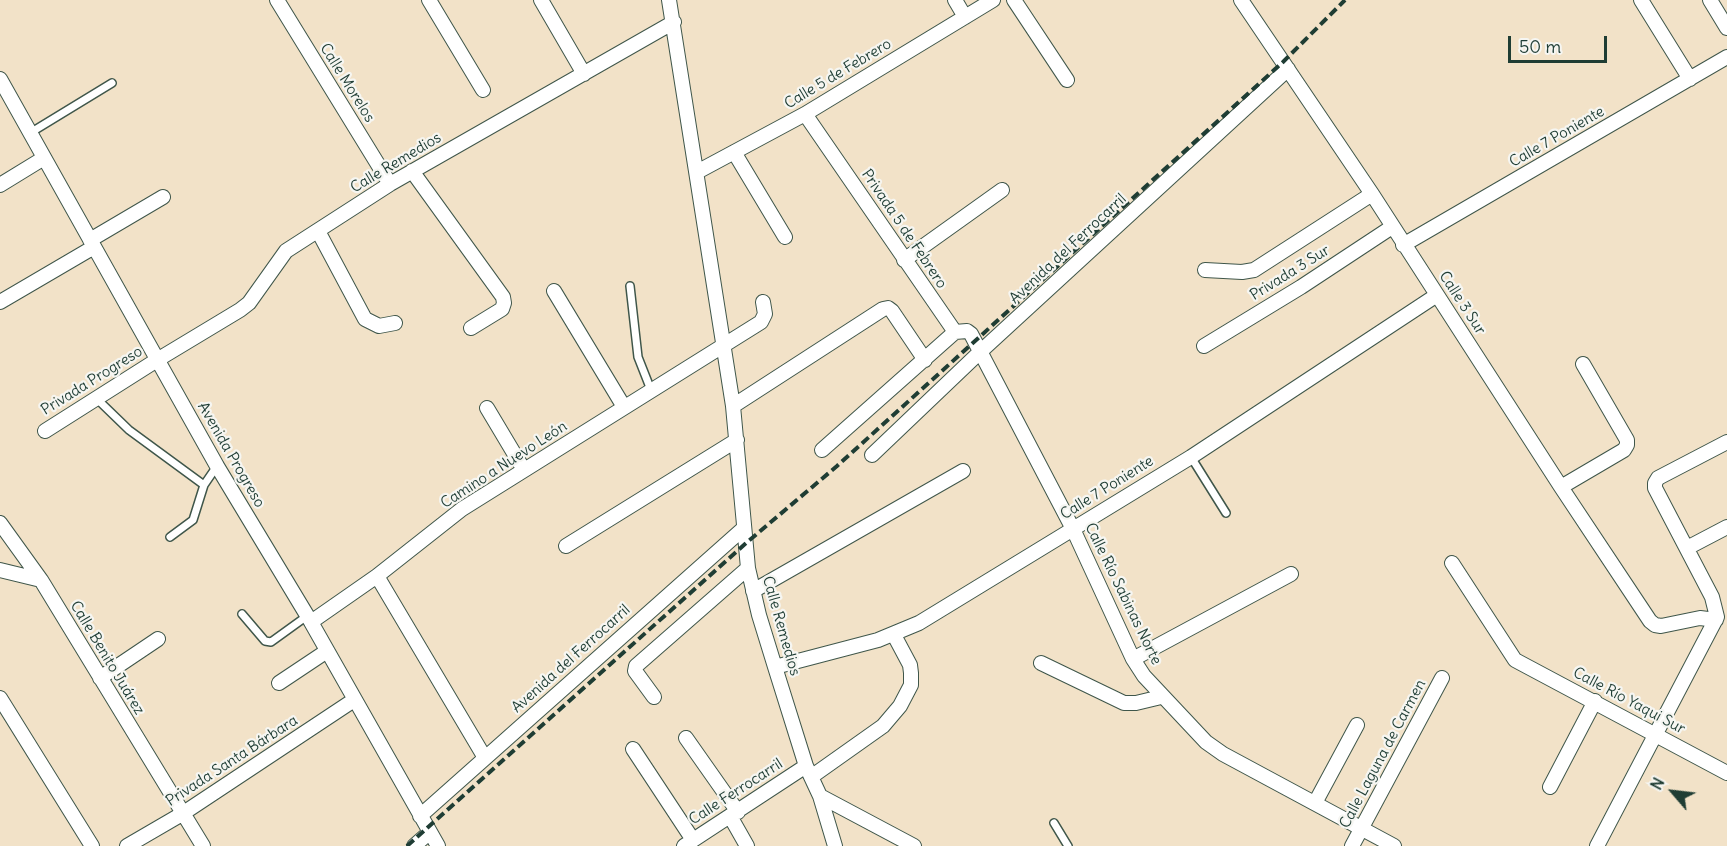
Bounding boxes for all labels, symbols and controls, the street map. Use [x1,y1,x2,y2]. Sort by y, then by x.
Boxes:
scale bar [1511,24,1610,62]
street label: Calle 5 de Febrero [781,35,895,113]
text: 50 m [1519,35,1561,58]
street label: Calle Morelos [316,40,378,126]
street label: Calle 7 Poniente [1506,103,1608,171]
street label: Calle Remedios [347,129,445,197]
street label: Privada 5 de Febrero [857,166,951,292]
street label: Avenida del Ferrocarril [1006,190,1130,308]
street label: Privada 3 Sur [1247,241,1333,305]
street label: Calle 3 Sur [1435,268,1489,338]
street label: Privada Progreso [38,343,146,419]
street label: Avenida Progreso [194,399,268,511]
street label: Camino a Nuevo León [438,417,570,513]
street label: Calle 7 Poniente [1057,452,1157,524]
street label: Calle Río Sabinas Norte [1081,520,1165,668]
street label: Calle Remedios [758,574,804,678]
street label: Calle Benito Juárez [66,598,148,718]
street label: Avenida del Ferrocarril [508,601,634,717]
street label: Calle Río Yaqui Sur [1570,664,1688,738]
street label: Calle Laguna de Carmen [1336,677,1430,831]
street label: Privada Santa Bárbara [163,712,301,810]
street label: Calle Ferrocarril [686,755,786,829]
north arrow [1643,762,1703,822]
text: N [1646,774,1669,793]

